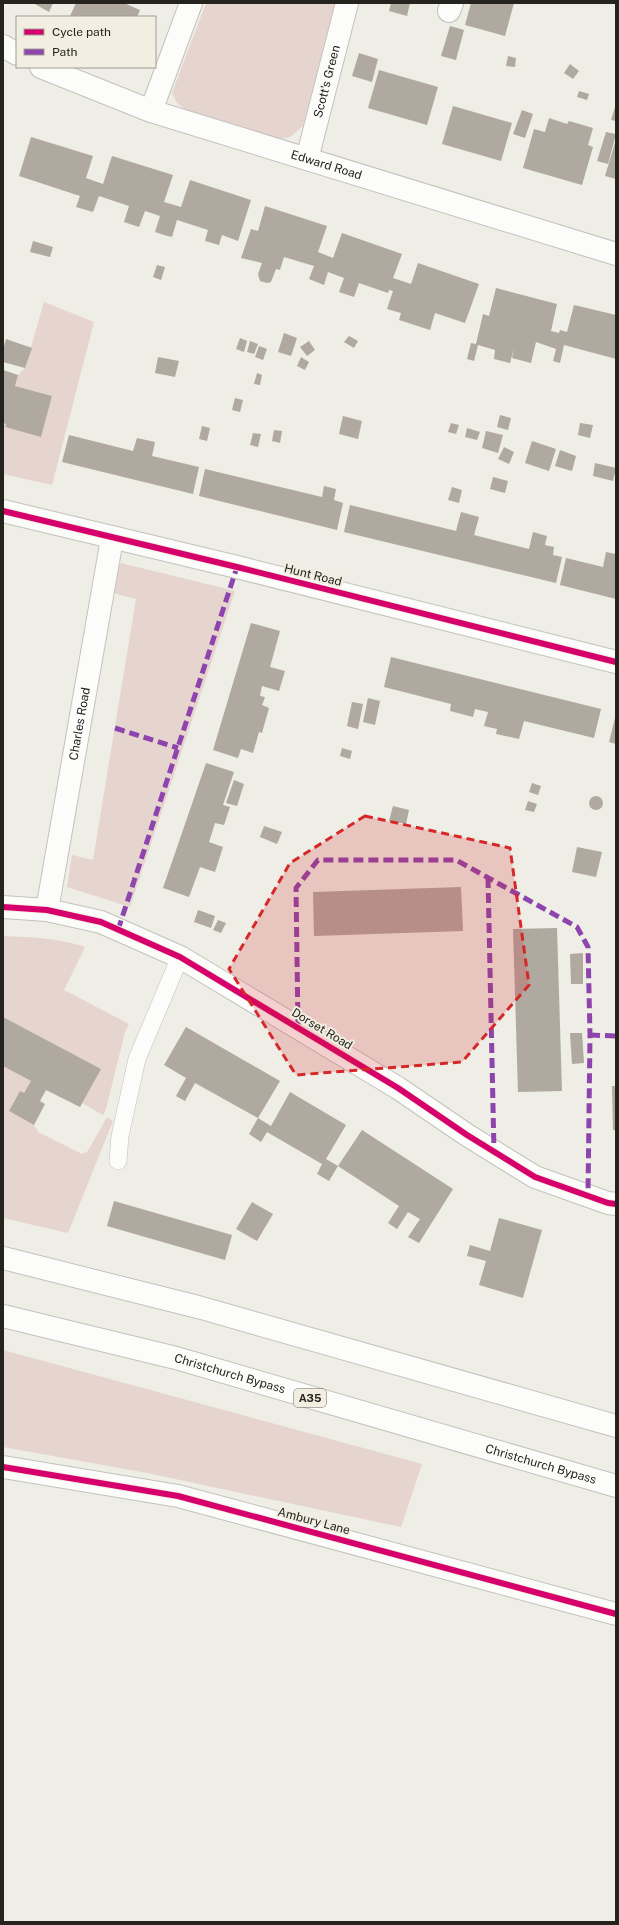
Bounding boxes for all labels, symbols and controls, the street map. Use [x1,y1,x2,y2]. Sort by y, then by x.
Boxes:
legend [16,16,156,68]
text: Cycle path [52,25,111,39]
street label: Scott's Green [311,44,343,119]
text: Path [52,45,78,59]
street label: Edward Road [289,147,364,182]
street label: Hunt Road [283,561,343,589]
street label: Charles Road [66,686,93,762]
street label: Dorset Road [289,1005,355,1053]
street label: Christchurch Bypass [173,1351,287,1396]
road number: A35 [294,1389,326,1407]
street label: Christchurch Bypass [484,1441,598,1487]
street label: Ambury Lane [276,1505,352,1537]

